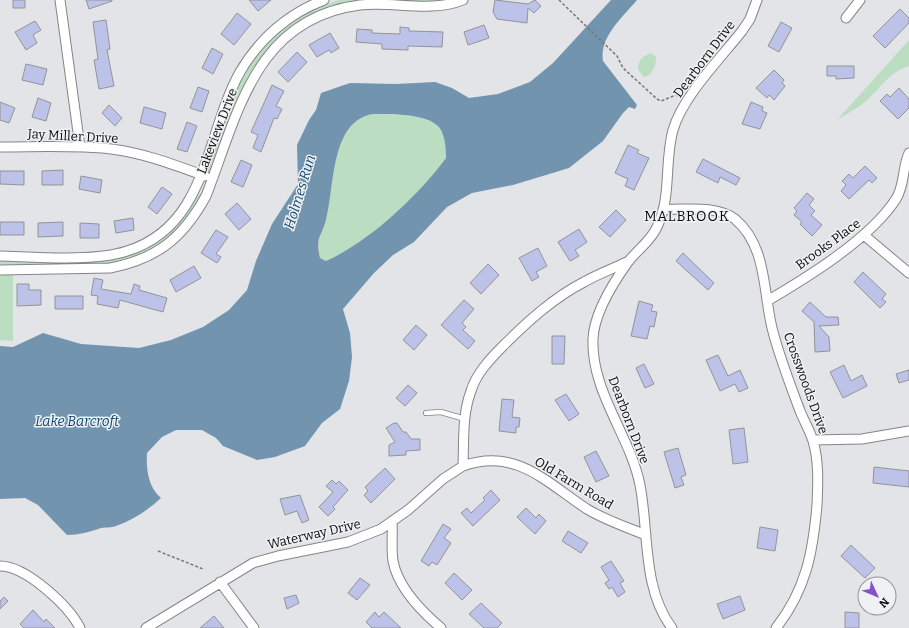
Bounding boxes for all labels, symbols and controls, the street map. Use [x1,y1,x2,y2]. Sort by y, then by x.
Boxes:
street label: Dearborn Drive [670,18,738,100]
street label: Lakeview Drive [194,86,240,176]
street label: Jay Miller Drive [26,126,119,146]
water label: Holmes Run [281,153,319,231]
district label: MALBROOK [644,208,730,225]
street label: Brooks Place [793,216,863,272]
street label: Crosswoods Drive [781,330,831,436]
street label: Dearborn Drive [605,374,653,466]
water label: Lake Barcroft [35,413,120,430]
street label: Old Farm Road [532,454,616,512]
street label: Waterway Drive [266,516,362,552]
north arrow [857,576,897,616]
text: N [876,595,891,611]

